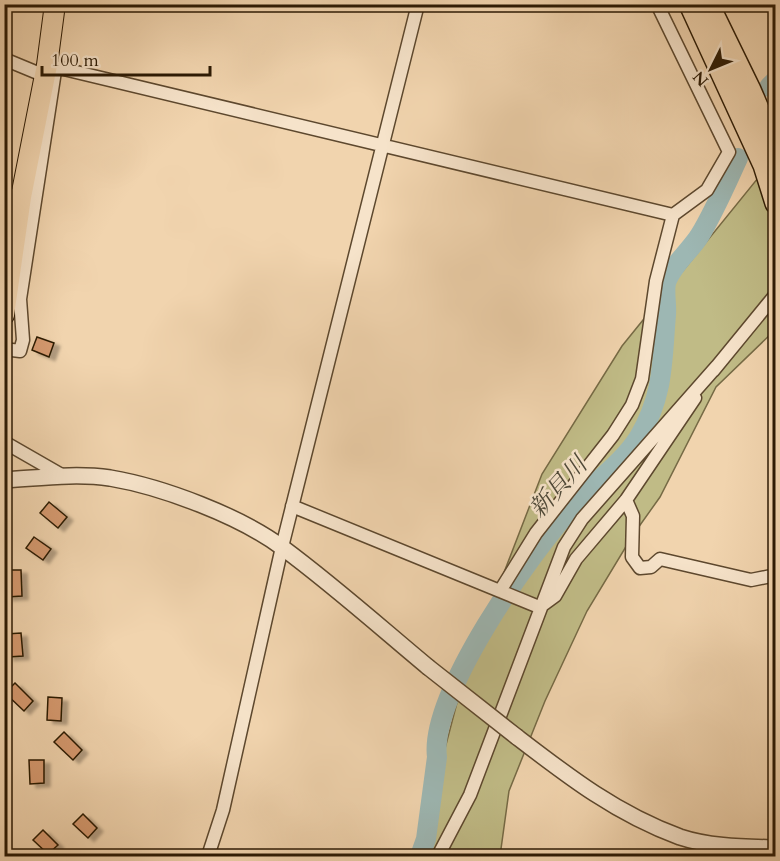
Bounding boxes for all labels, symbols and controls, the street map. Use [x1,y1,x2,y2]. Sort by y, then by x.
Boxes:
scale bar [42,39,210,77]
north arrow [681,39,741,99]
text: 100 m [51,48,99,73]
text: N [688,66,714,91]
water label: 新貝川 [522,447,597,525]

